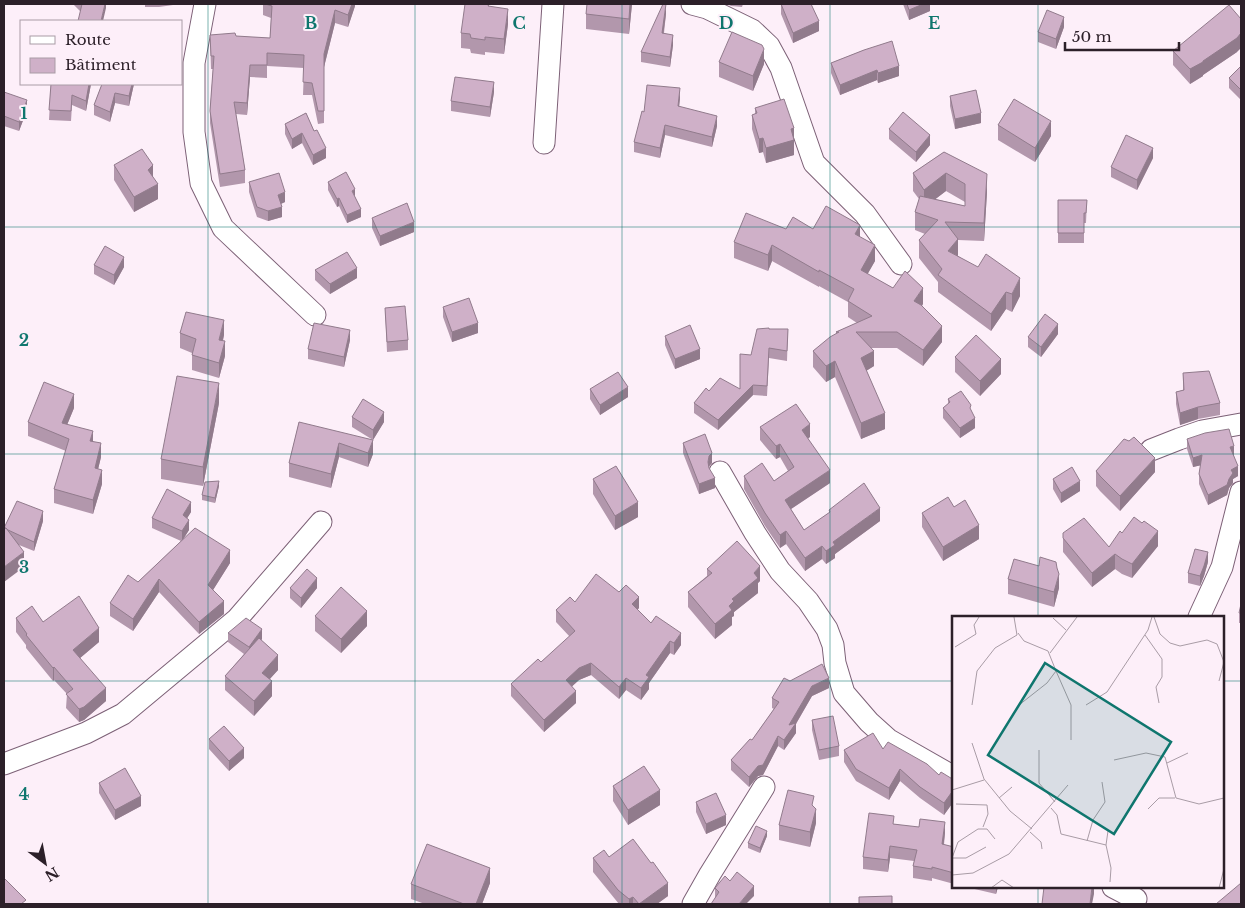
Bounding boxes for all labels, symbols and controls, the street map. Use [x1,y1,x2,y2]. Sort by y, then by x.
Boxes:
text: B [305,13,318,33]
text: C [512,13,526,33]
text: D [719,13,733,33]
text: E [928,13,940,33]
legend [20,20,182,85]
scale bar [1065,20,1179,52]
text: 50 m [1072,27,1112,46]
text: Route [65,30,111,49]
text: Bâtiment [65,55,137,74]
text: 1 [21,103,28,123]
text: 2 [19,330,29,350]
text: 3 [19,557,29,577]
inset map [952,616,1225,888]
text: 4 [19,784,29,804]
north arrow [20,838,70,888]
text: N [42,863,62,885]

